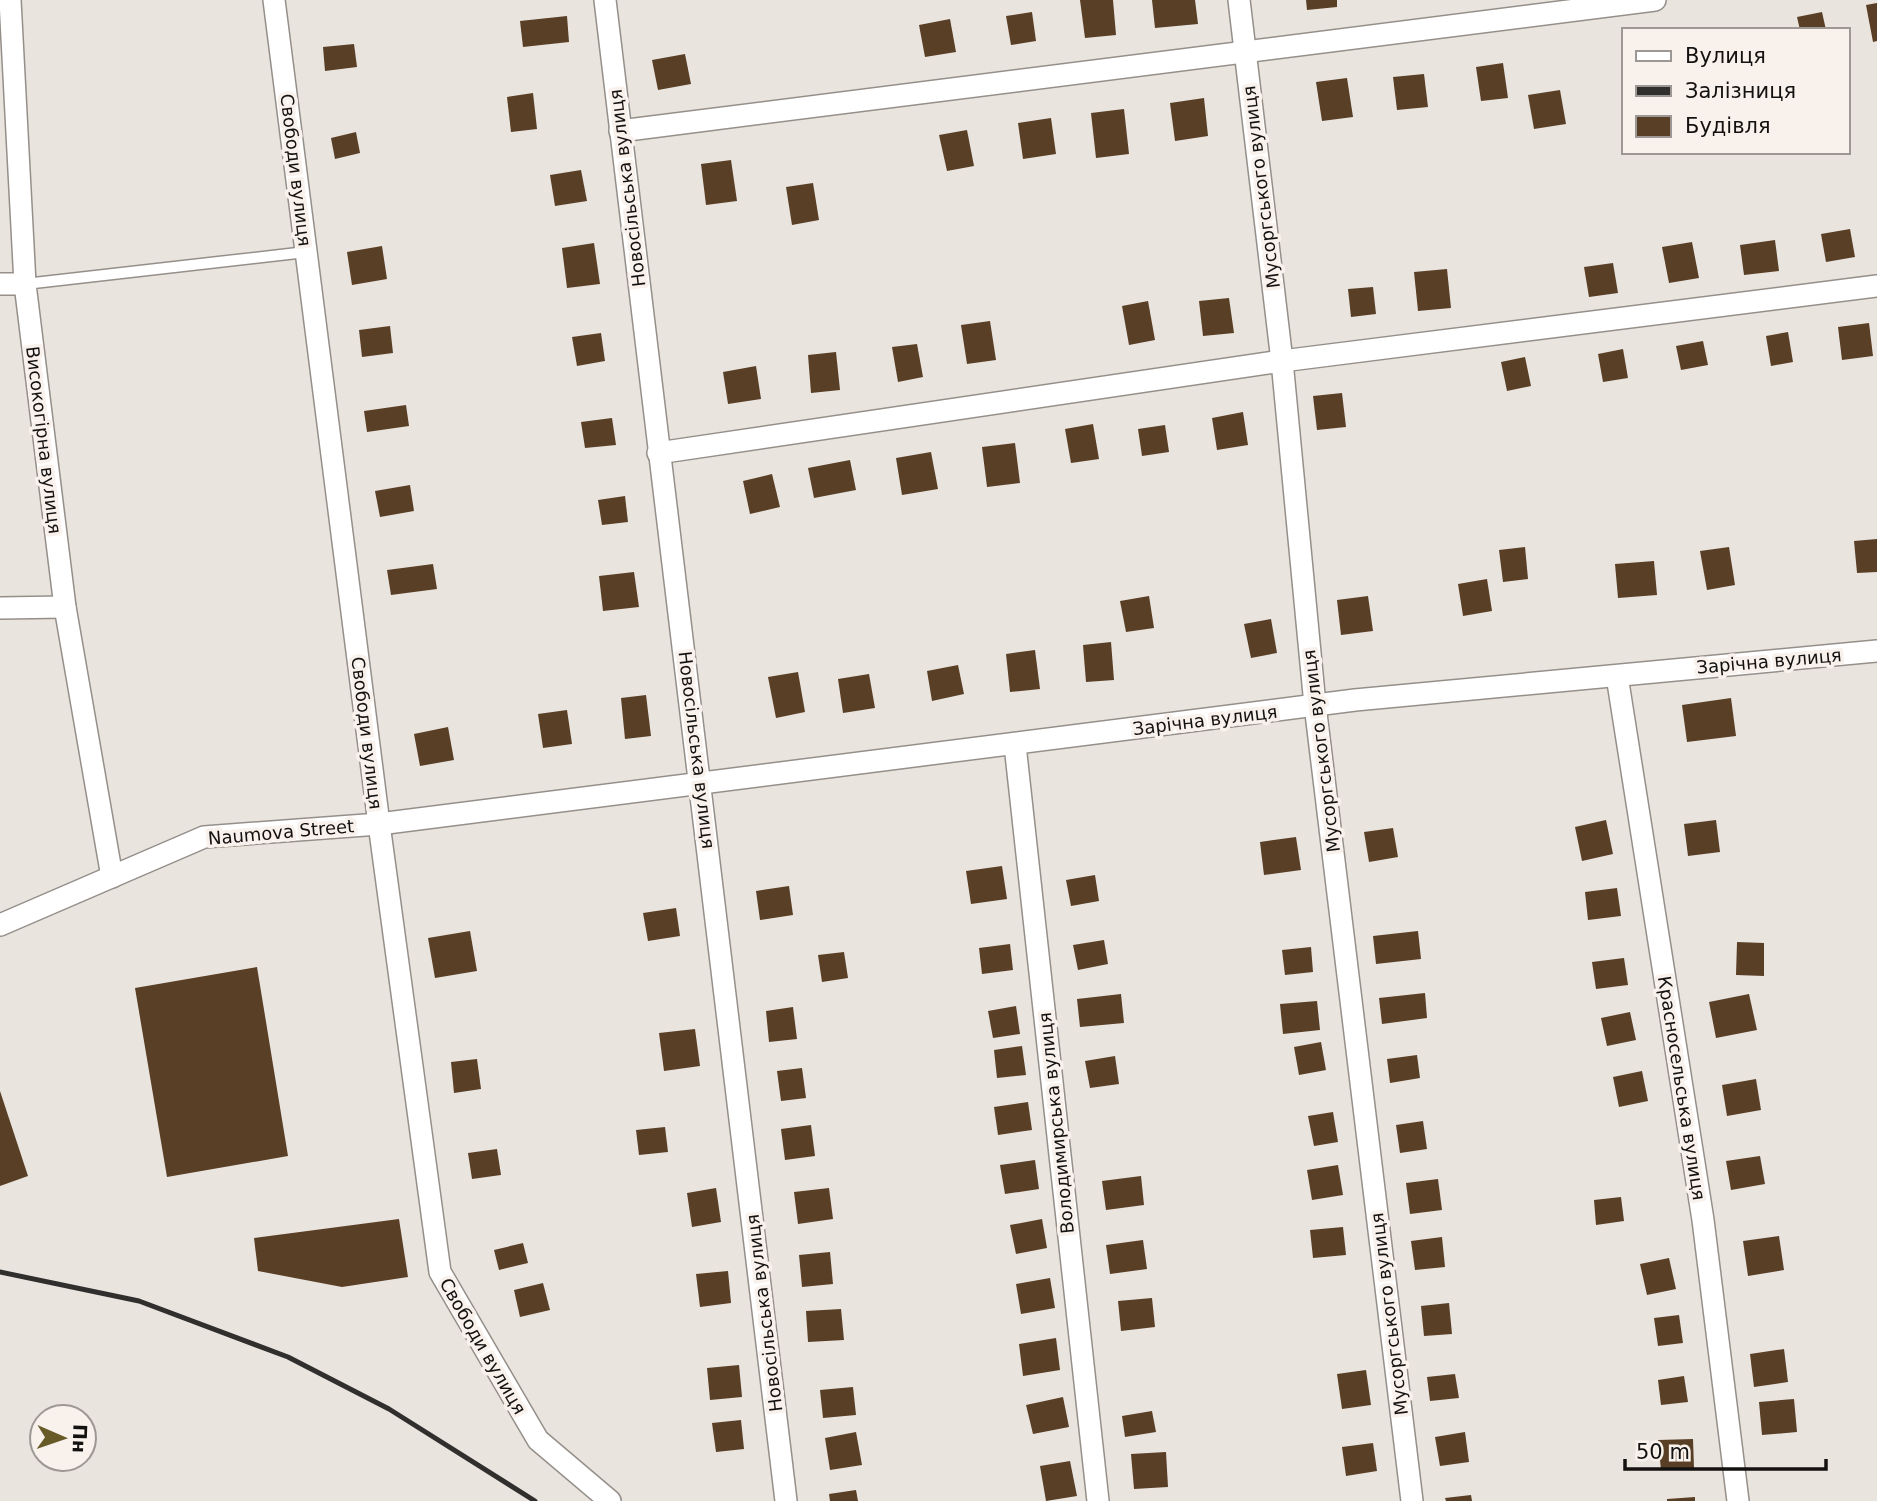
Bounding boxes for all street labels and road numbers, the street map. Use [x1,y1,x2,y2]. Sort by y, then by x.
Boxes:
street label: Мусоргського вулиця [1238,84,1284,290]
street label: Новосільська вулиця [604,88,650,288]
street label: Свободи вулиця [276,92,316,248]
street label: Високогірна вулиця [22,345,66,535]
street label: Зарічна вулиця [1696,644,1842,678]
street label: Мусоргського вулиця [1298,648,1344,854]
street label: Новосільська вулиця [674,650,720,850]
street label: Свободи вулиця [347,655,387,811]
street label: Зарічна вулиця [1131,701,1279,739]
street label: Naumova Street [207,815,355,849]
street label: Красносельська вулиця [1654,974,1710,1202]
street label: Володимирська вулиця [1034,1011,1078,1235]
street label: Мусоргського вулиця [1366,1211,1412,1417]
street label: Новосільська вулиця [741,1213,787,1413]
street label: Свободи вулиця [435,1274,531,1418]

